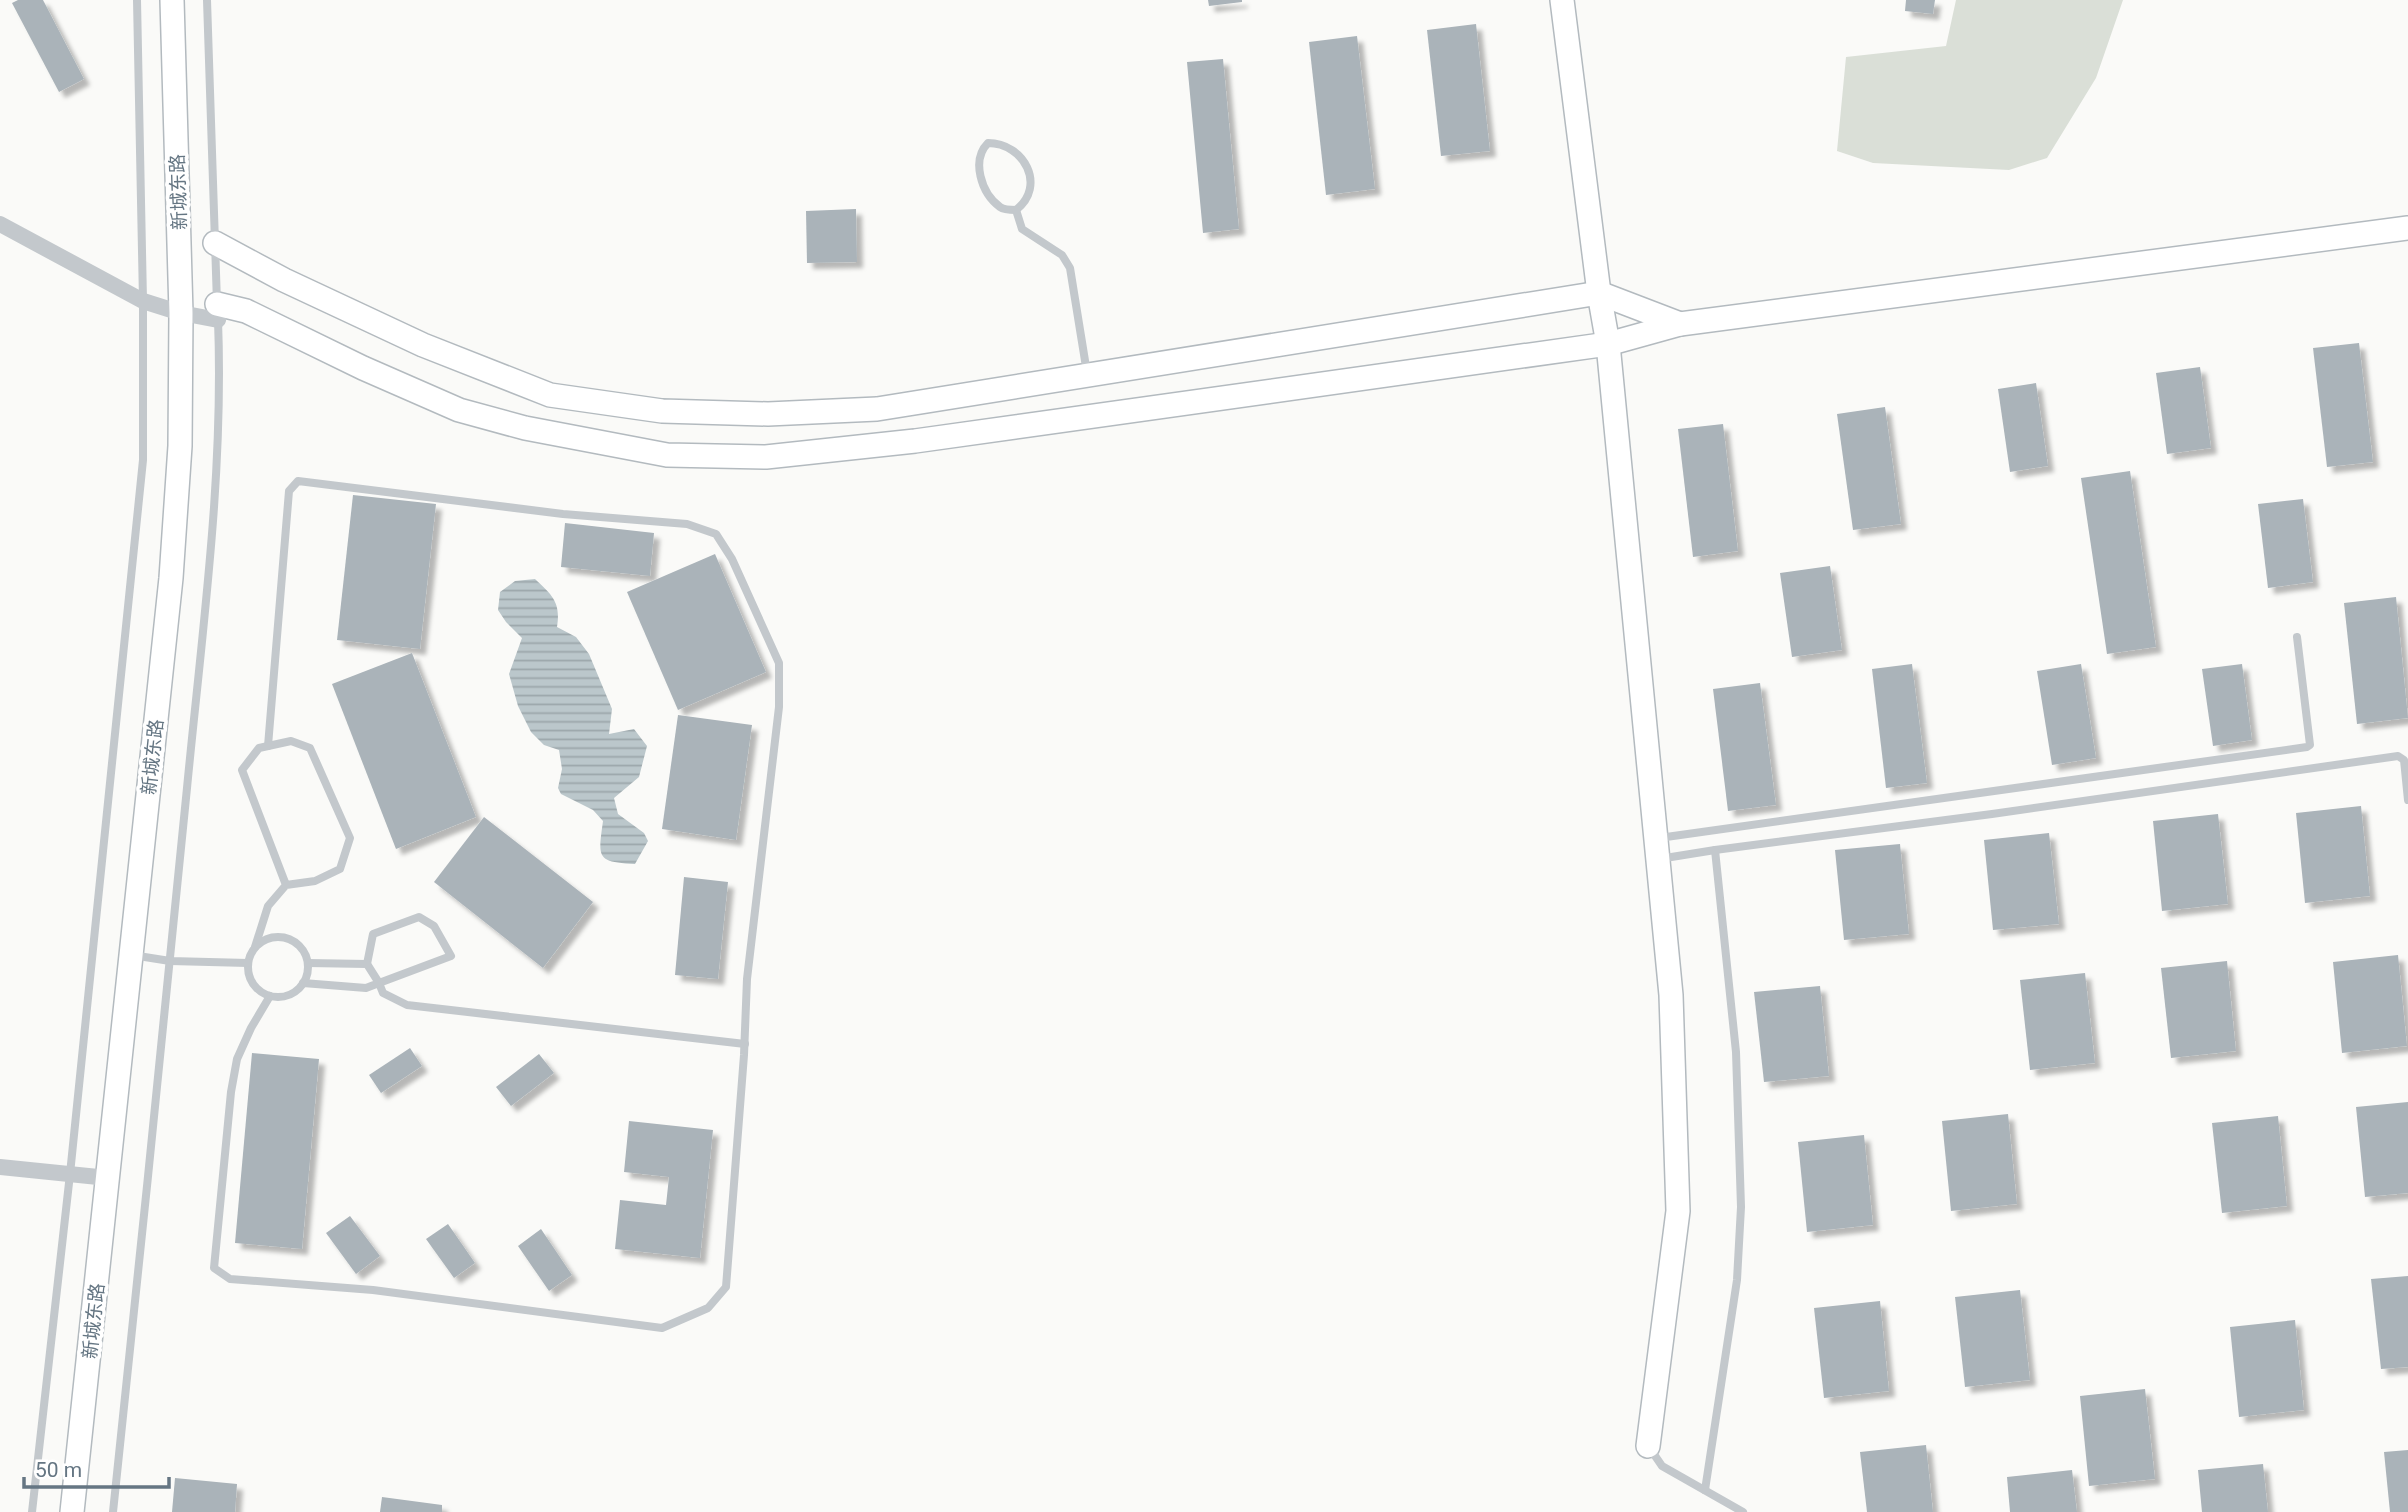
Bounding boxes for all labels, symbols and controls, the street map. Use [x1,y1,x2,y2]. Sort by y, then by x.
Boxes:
street label: 新城东路 [166,154,191,230]
street label: 新城东路 [137,718,168,796]
street label: 新城东路 [78,1282,109,1360]
scale bar [24,1446,170,1490]
text: 50 m [35,1458,82,1482]

